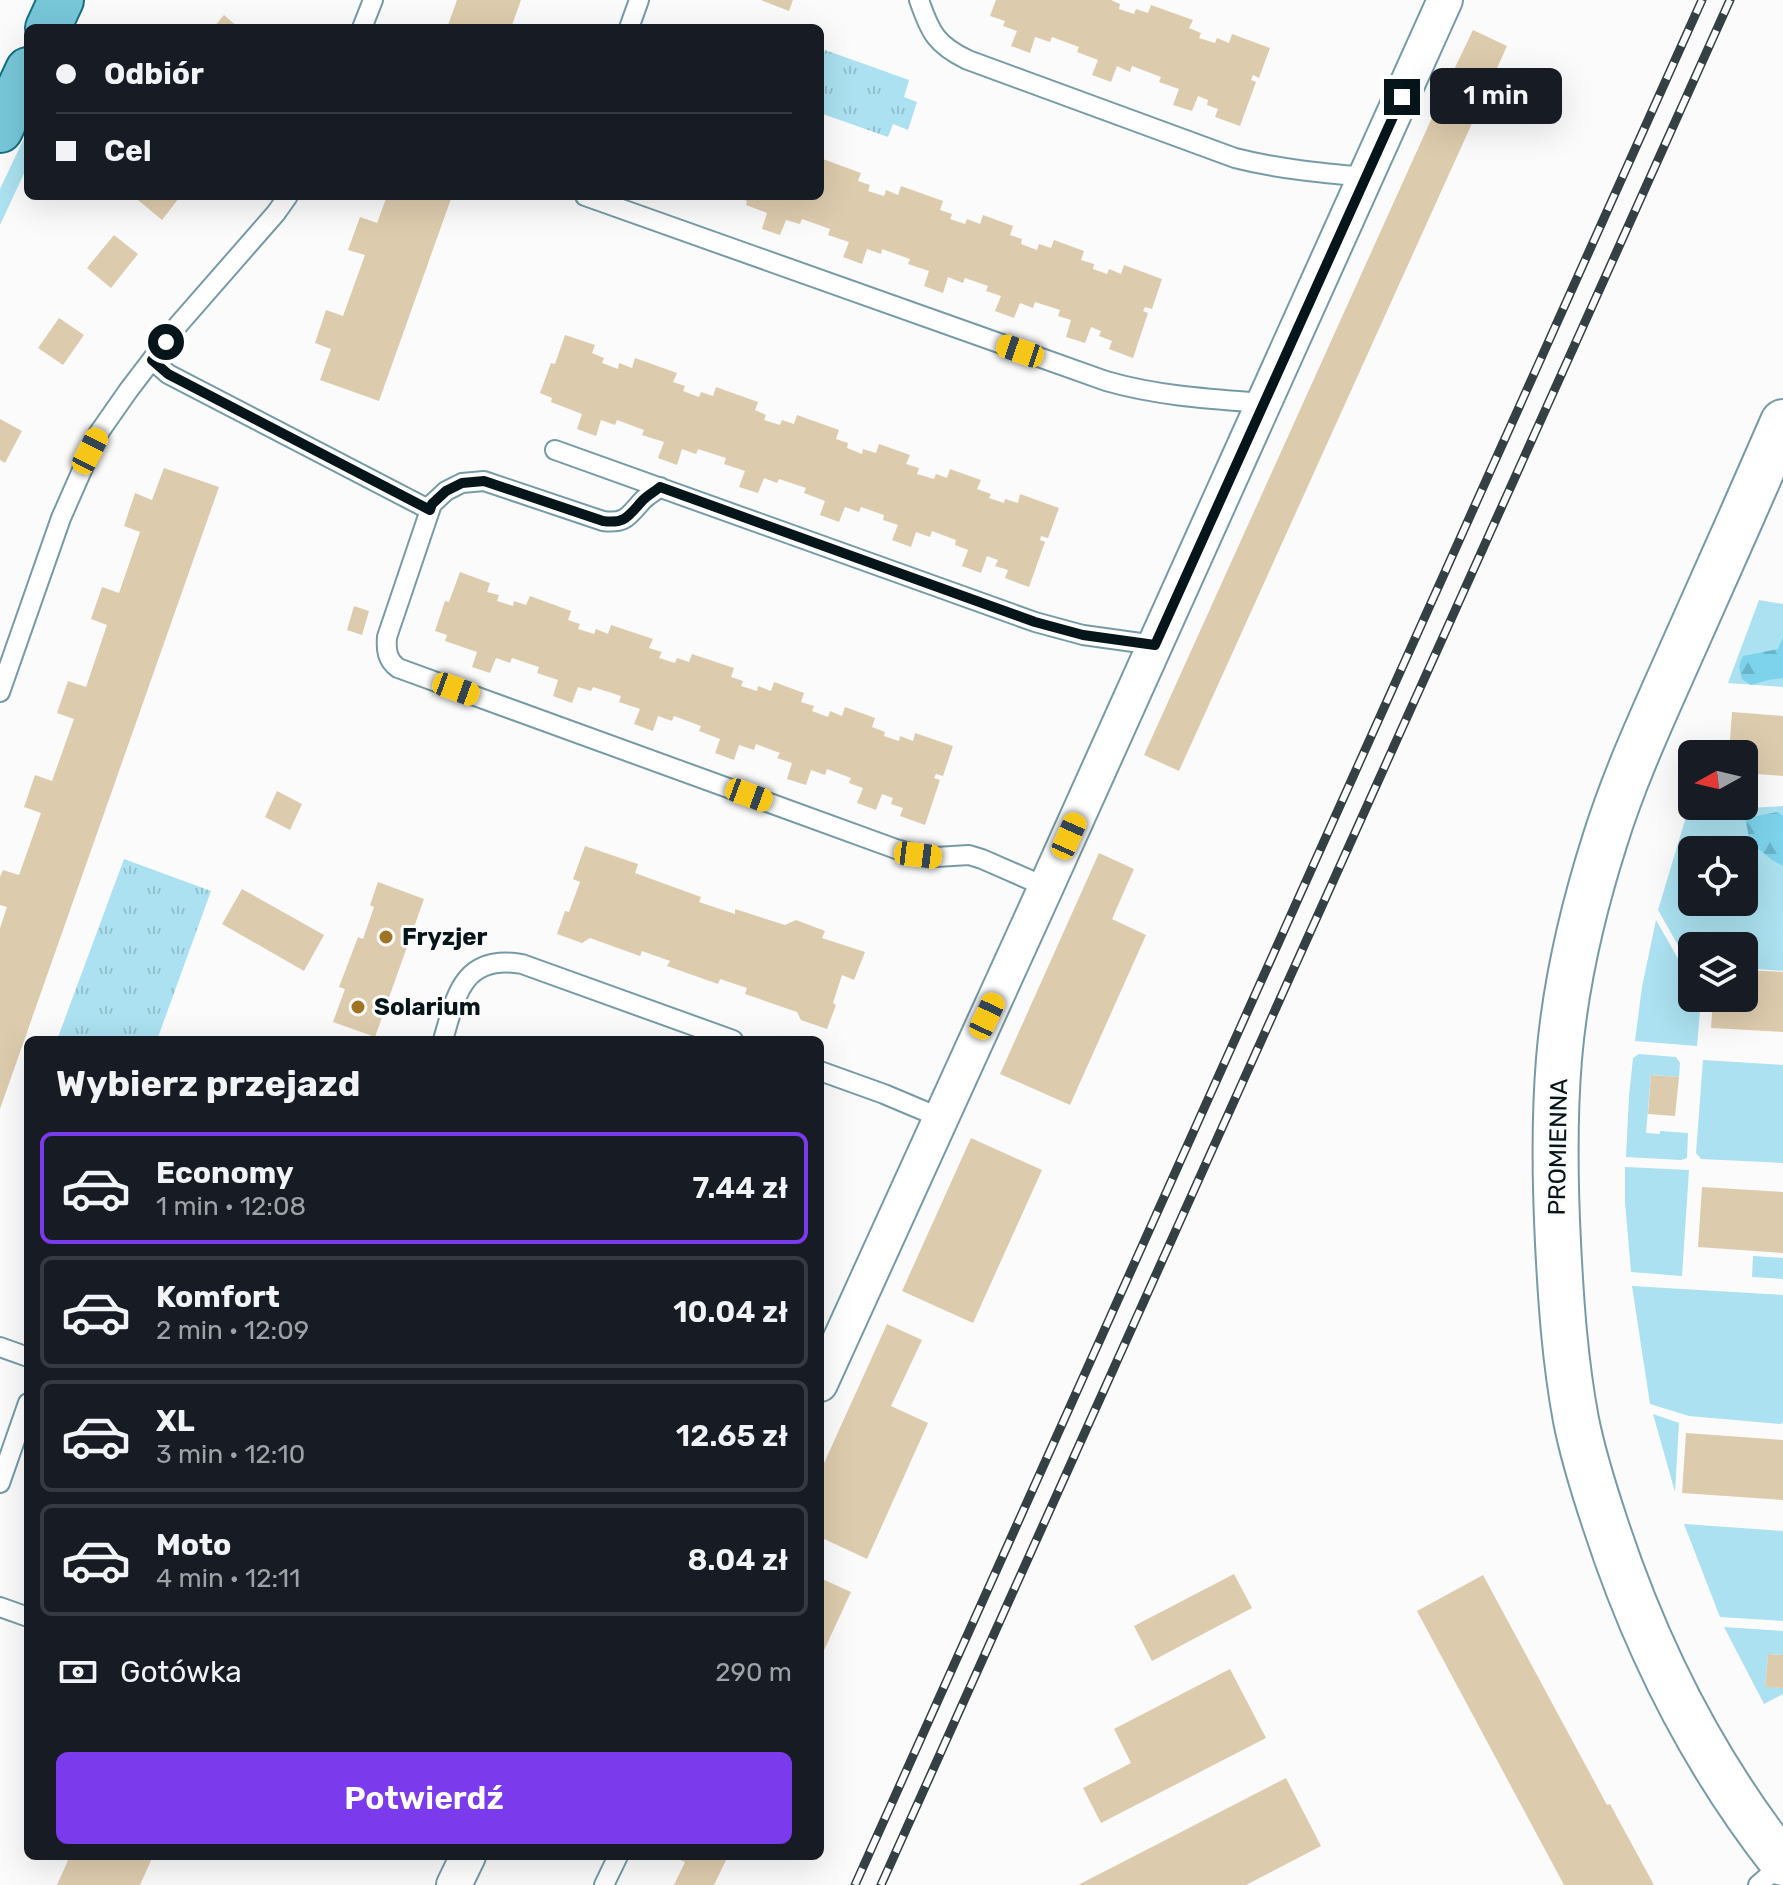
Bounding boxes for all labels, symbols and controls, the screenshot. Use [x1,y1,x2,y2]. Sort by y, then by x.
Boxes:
text: Odbiór [104,56,204,92]
callout: 1 min [1430,69,1562,125]
route end [1384,79,1420,115]
text: 1 min [1463,80,1529,111]
text: Cel [104,133,151,169]
route start [148,324,184,360]
car [993,332,1047,370]
car [68,424,112,478]
car [429,670,483,708]
north arrow [1678,740,1758,820]
map controls [1678,740,1758,1012]
car [722,776,776,814]
car [1048,809,1090,863]
button: locate [1678,836,1758,916]
car [893,840,943,870]
place label: Fryzjer [402,923,487,951]
marker: Fryzjer [377,928,395,946]
button: layers [1678,932,1758,1012]
car [966,989,1008,1043]
place label: Solarium [374,993,481,1021]
marker: Solarium [349,998,367,1016]
text: Wybierz przejazd [56,1062,361,1105]
street label: PROMIENNA [1543,1078,1573,1216]
icon: car [60,1152,132,1224]
text: Economy [156,1155,294,1191]
text: 7.44 zł [692,1170,788,1206]
text: 1 min · 12:08 [156,1191,306,1222]
icon: car [60,1276,132,1348]
text: Komfort [156,1279,280,1315]
text: 10.04 zł [673,1294,788,1330]
text: 2 min · 12:09 [156,1315,309,1346]
icon: car [60,1400,132,1472]
text: XL [156,1403,195,1439]
text: 12.65 zł [676,1418,788,1454]
text: 3 min · 12:10 [156,1439,305,1470]
icon: car [60,1524,132,1596]
text: Moto [156,1527,231,1563]
text: 8.04 zł [688,1542,788,1578]
text: 4 min · 12:11 [156,1563,300,1594]
icon: cash [56,1650,100,1694]
text: Gotówka [120,1654,242,1690]
text: 290 m [715,1657,792,1688]
button: Potwierdź [56,1752,792,1844]

